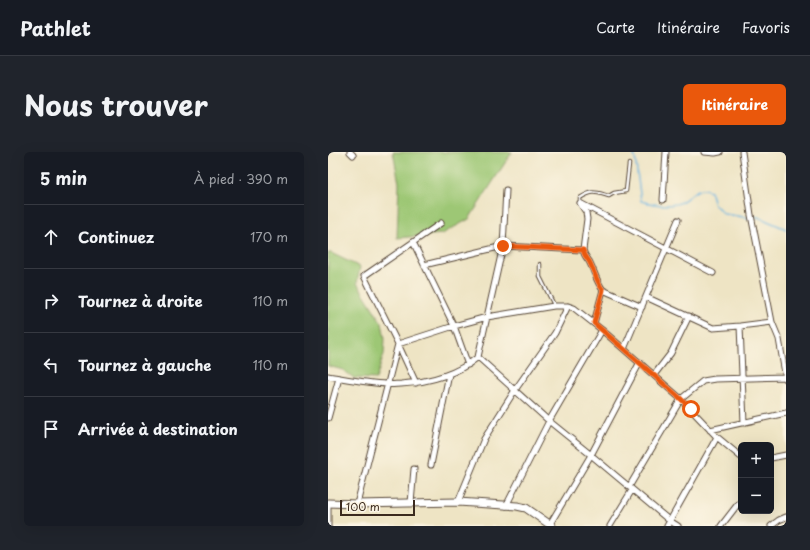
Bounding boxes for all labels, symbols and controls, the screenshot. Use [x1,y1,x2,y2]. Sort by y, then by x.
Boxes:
text: Pathlet [20,14,91,42]
text: Carte [596,17,635,38]
text: Itinéraire [657,17,720,38]
text: Favoris [742,17,790,38]
text: Nous trouver [24,83,208,126]
button: Itinéraire [683,84,786,125]
text: 5 min [40,165,87,191]
text: À pied · 390 m [194,169,288,188]
text: Continuez [78,225,154,248]
icon: ahead [40,226,62,248]
text: 170 m [250,227,288,246]
route end [494,237,512,255]
text: Tournez à droite [78,289,203,312]
icon: right [40,290,62,312]
text: 110 m [253,291,288,310]
text: Tournez à gauche [78,353,212,376]
icon: left [40,354,62,376]
text: 110 m [253,355,288,374]
route start [682,400,700,418]
text: Arrivée à destination [78,417,238,440]
icon: arrive [40,418,62,440]
map controls [738,442,774,514]
button: + [738,442,774,478]
button: − [738,478,774,514]
scale bar [340,498,415,517]
text: 100 m [346,498,380,515]

